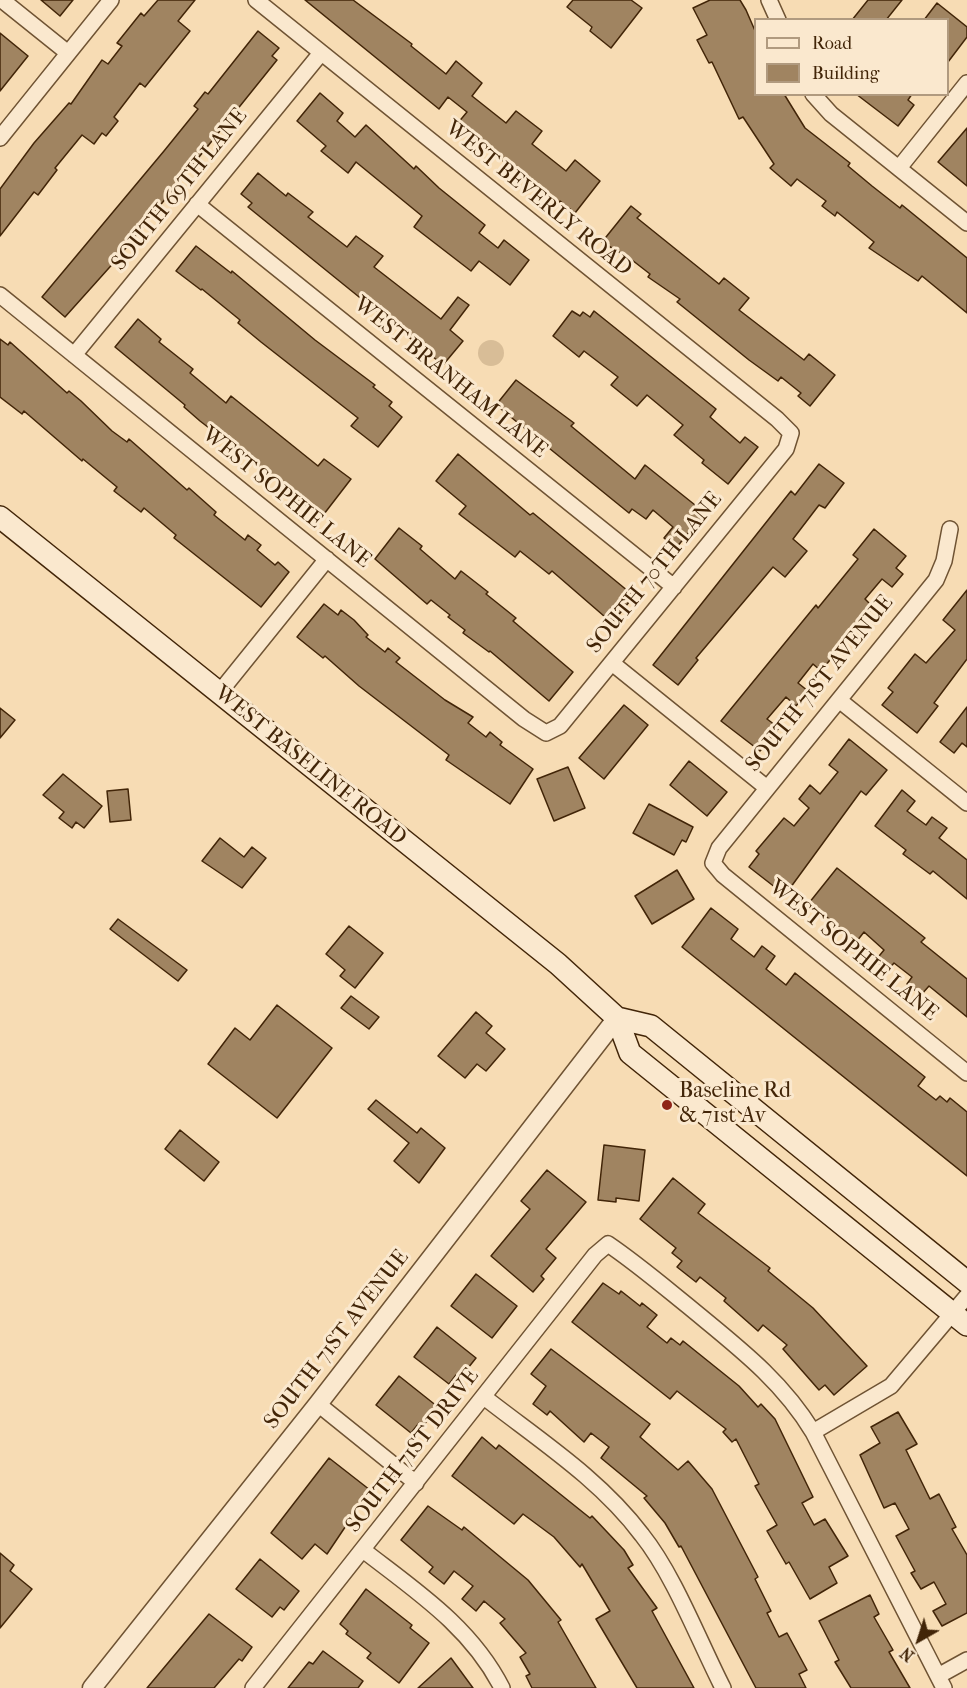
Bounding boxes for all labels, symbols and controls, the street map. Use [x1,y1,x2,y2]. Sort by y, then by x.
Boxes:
legend [754,18,949,96]
text: Road [812,33,852,54]
text: Building [812,63,879,84]
street label: SOUTH 69TH LANE [107,104,253,276]
street label: WEST BEVERLY ROAD [439,116,637,282]
street label: WEST BRANHAM LANE [348,292,552,464]
street label: WEST SOPHIE LANE [196,422,376,574]
street label: SOUTH 70TH LANE [582,487,728,659]
street label: SOUTH 71ST AVENUE [741,590,899,778]
street label: WEST BASELINE ROAD [209,680,411,852]
street label: WEST SOPHIE LANE [763,875,943,1027]
place label: Baseline Rd & 71st Av [679,1079,791,1130]
marker: Baseline Rd & 71st Av [660,1098,674,1112]
street label: SOUTH 71ST AVENUE [259,1245,415,1435]
street label: SOUTH 71ST DRIVE [341,1364,485,1538]
north arrow [889,1610,949,1670]
text: N [897,1643,918,1666]

